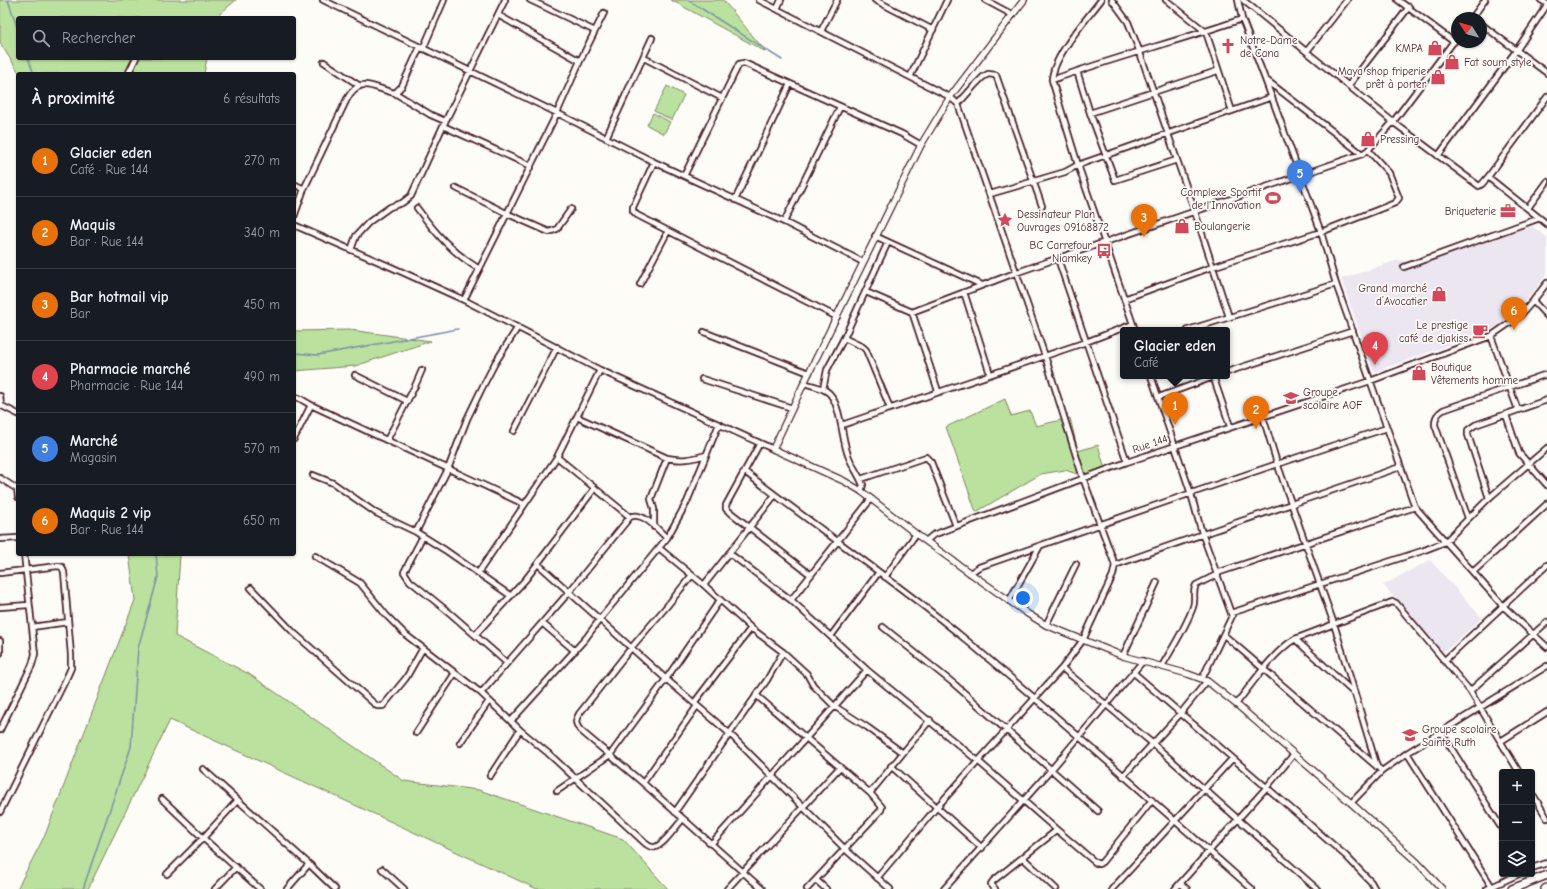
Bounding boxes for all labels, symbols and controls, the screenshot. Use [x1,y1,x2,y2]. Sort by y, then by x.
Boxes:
north arrow [1451,12,1487,48]
search box [16,16,296,60]
icon: search [30,27,52,49]
text: Rechercher [62,29,135,47]
place label: Notre-Dame de Cana [1240,34,1298,60]
church icon: Notre-Dame de Cana [1219,37,1237,55]
shop icon: KMPA [1426,39,1444,57]
place label: KMPA [1396,42,1424,55]
shop icon: Fat soum style [1443,53,1461,71]
place label: Fat soum style [1464,56,1532,69]
place label: Maya shop friperie prêt à porter [1338,65,1427,91]
shop icon: Maya shop friperie prêt à porter [1429,68,1447,86]
text: À proximité [32,89,115,108]
text: 6 résultats [223,91,280,106]
shop icon: Pressing [1359,130,1377,148]
place label: Pressing [1380,133,1419,146]
text: Glacier eden [70,144,152,162]
text: 1 [42,153,48,168]
text: 270 m [244,153,280,168]
pin: 5 [1287,160,1313,193]
text: Café · Rue 144 [70,162,148,177]
place label: Complexe Sportif de l'Innovation [1181,186,1262,212]
sports icon: Complexe Sportif de l'Innovation [1264,189,1282,207]
office icon: Briqueterie [1499,202,1517,220]
pin: 3 [1131,204,1157,237]
place label: Briqueterie [1445,205,1496,218]
place label: Dessinateur Plan Ouvrages 09168872 [1017,208,1109,234]
place icon: Dessinateur Plan Ouvrages 09168872 [996,211,1014,229]
text: Maquis [70,216,115,234]
shop icon: Boulangerie [1173,217,1191,235]
place label: Boulangerie [1194,220,1251,233]
text: 2 [42,225,48,240]
text: 340 m [244,225,280,240]
text: Bar · Rue 144 [70,234,144,249]
place label: BC Carrefour Niamkey [1030,239,1093,265]
bus stop icon: BC Carrefour Niamkey [1095,242,1113,260]
place label: Grand marché d’Avocatier [1358,282,1428,308]
shop icon: Grand marché d’Avocatier [1430,285,1448,303]
text: Bar hotmail vip [70,288,169,306]
text: 3 [42,297,48,312]
text: 450 m [244,297,280,312]
pin: 6 [1501,297,1527,330]
text: Bar [70,306,90,321]
place label: Le prestige café de djakiss [1399,319,1468,345]
cafe icon: Le prestige café de djakiss [1471,322,1489,340]
popup [1120,327,1230,379]
pin: 4 [1362,332,1388,365]
text: Glacier eden [1134,337,1216,355]
text: Café [1134,355,1159,370]
text: Pharmacie marché [70,360,190,378]
place label: Boutique Vêtements homme [1431,361,1519,387]
shop icon: Boutique Vêtements homme [1410,364,1428,382]
text: 4 [42,369,48,384]
text: 490 m [244,369,280,384]
text: Pharmacie · Rue 144 [70,378,183,393]
place label: Groupe scolaire AOF [1303,386,1363,412]
school or university icon: Groupe scolaire AOF [1282,389,1300,407]
pin: 1 [1162,392,1188,425]
pin: 2 [1243,396,1269,429]
text: Marché [70,432,118,450]
street label: Rue 144 [1131,432,1169,456]
text: 5 [42,441,48,456]
text: 570 m [244,441,280,456]
text: Magasin [70,450,117,465]
text: Maquis 2 vip [70,504,151,522]
text: 6 [42,513,48,528]
text: 650 m [243,513,280,528]
text: Bar · Rue 144 [70,522,144,537]
your location [1013,588,1033,608]
place label: Groupe scolaire Sainte Ruth [1422,723,1497,749]
school or university icon: Groupe scolaire Sainte Ruth [1401,726,1419,744]
map controls [1499,769,1535,877]
button: + [1499,769,1535,805]
button: − [1499,805,1535,841]
button: layers [1499,841,1535,877]

